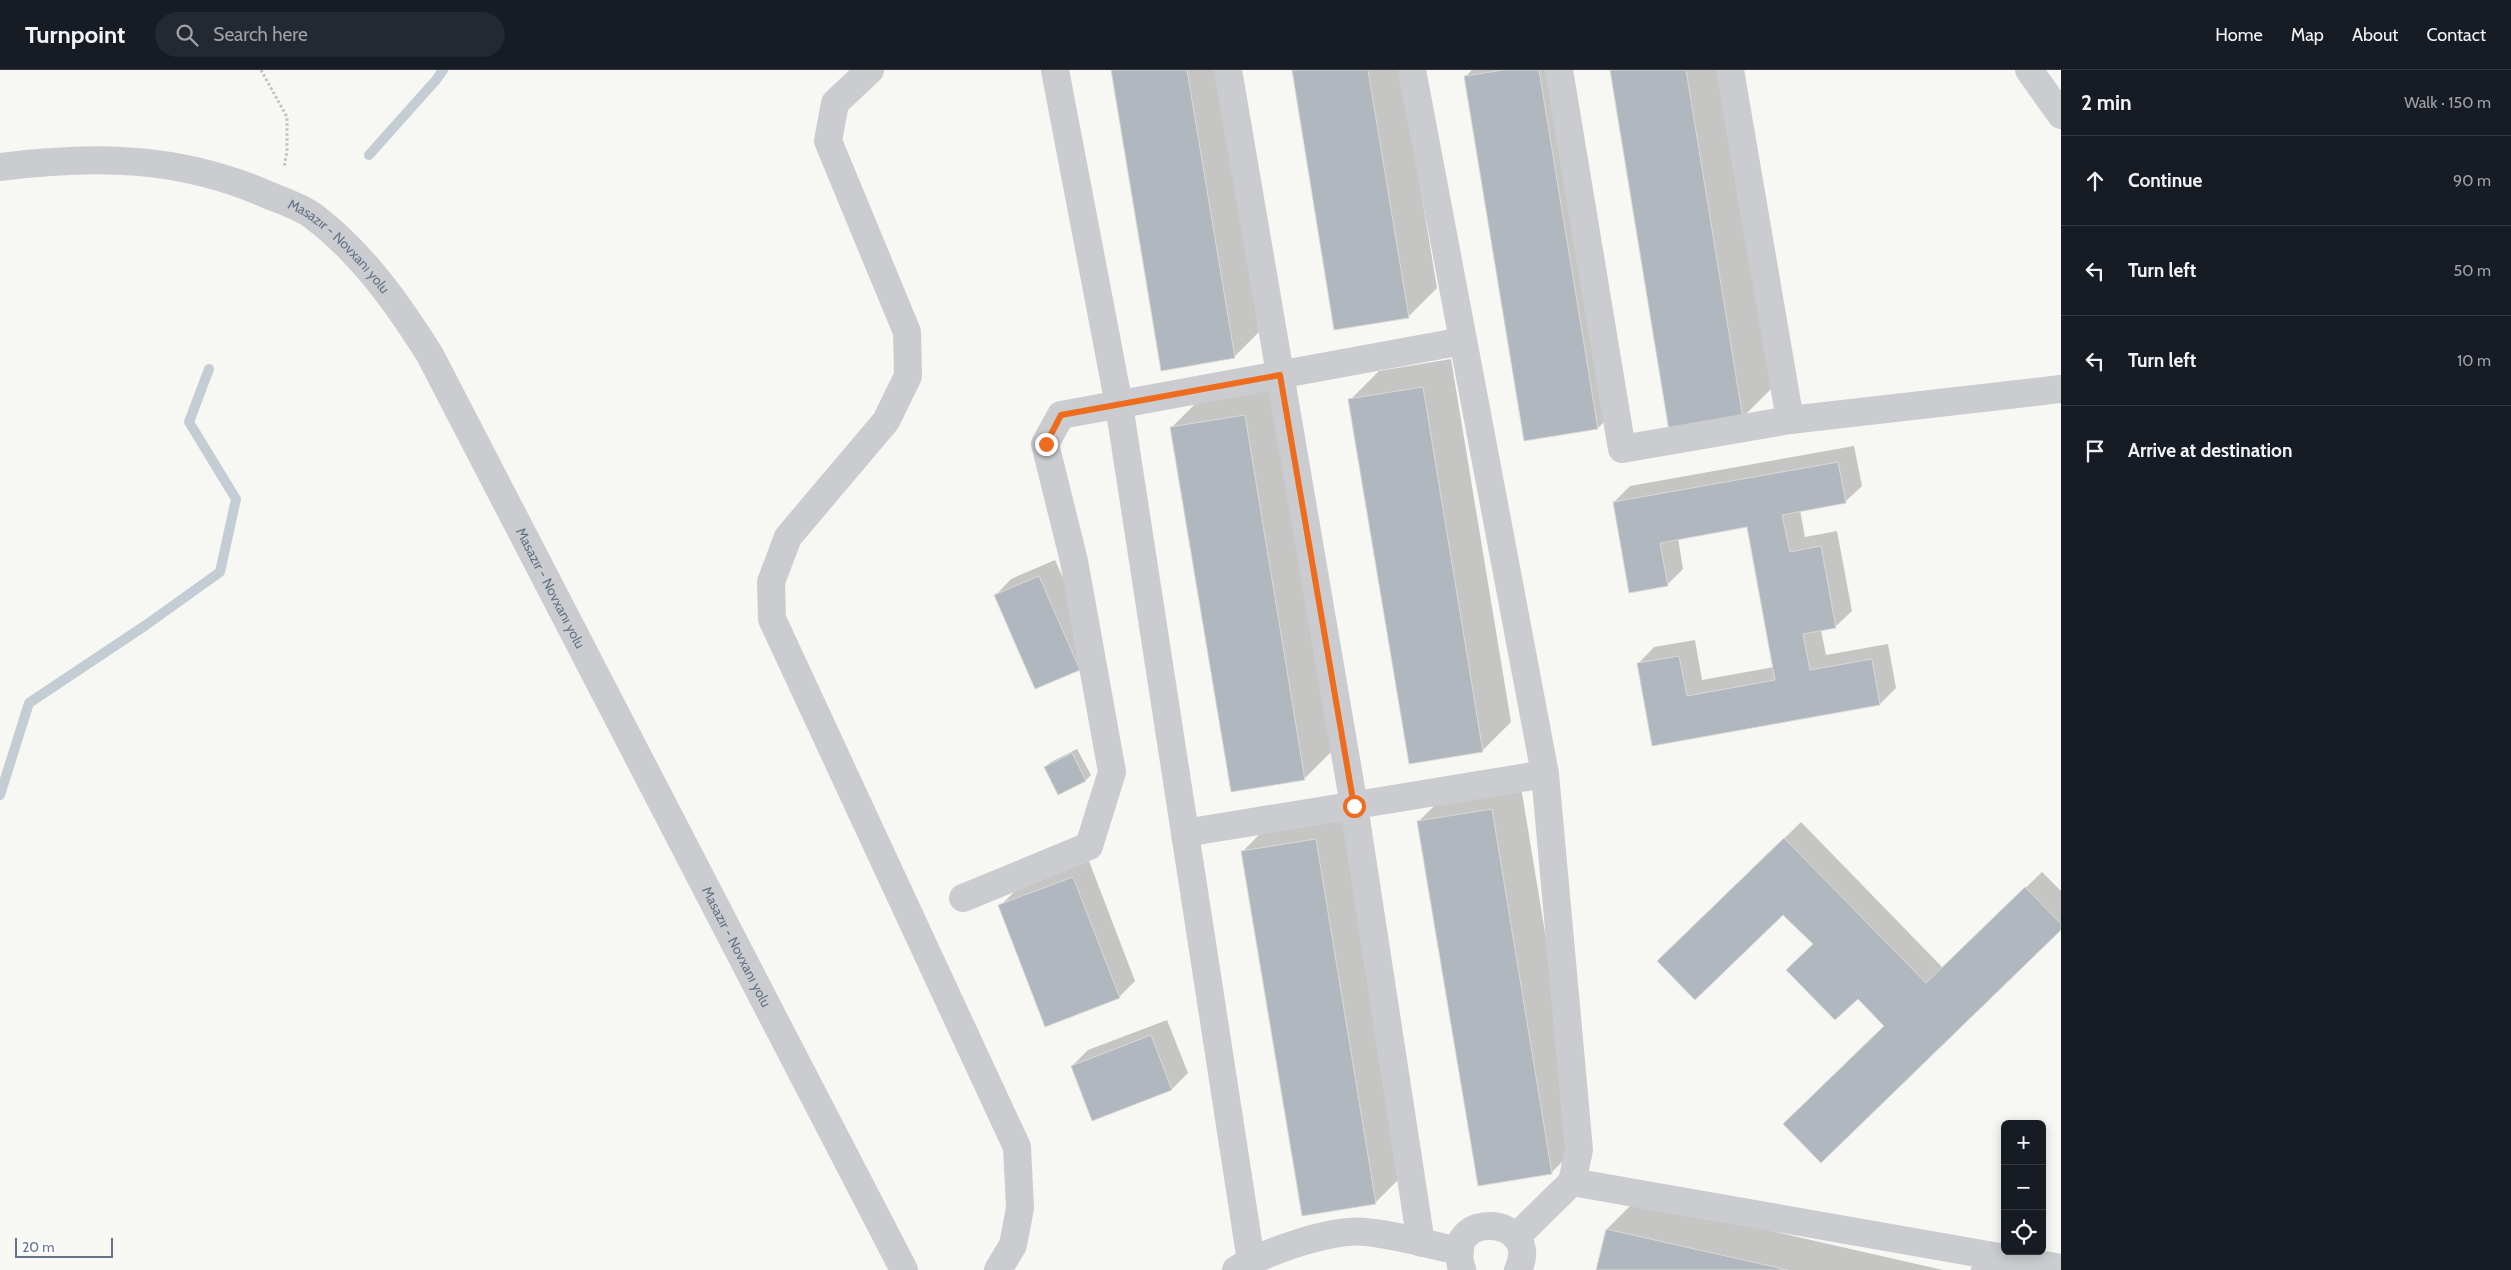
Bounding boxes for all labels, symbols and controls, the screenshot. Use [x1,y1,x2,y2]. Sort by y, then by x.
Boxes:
search box [155,12,505,57]
text: Turnpoint [25,20,125,49]
icon: search [173,21,201,49]
text: Search here [213,23,308,46]
text: Home [2215,24,2263,46]
text: Map [2291,24,2324,46]
text: About [2352,24,2398,46]
text: Contact [2426,24,2486,46]
text: 2 min [2081,90,2132,115]
text: Walk · 150 m [2404,93,2491,112]
icon: ahead [2081,167,2109,195]
text: Continue [2128,169,2202,192]
text: 90 m [2453,171,2491,190]
street label: Masazır - Novxanı yolu [285,195,394,297]
icon: left [2081,257,2109,285]
text: Turn left [2128,259,2196,282]
text: 50 m [2454,261,2491,280]
icon: left [2081,347,2109,375]
text: Turn left [2128,349,2196,372]
text: 10 m [2457,351,2491,370]
route end [1035,433,1058,456]
icon: arrive [2081,437,2109,465]
text: Arrive at destination [2128,439,2292,462]
street label: Masazır - Novxanı yolu [512,525,589,651]
route start [1343,795,1366,818]
street label: Masazır - Novxanı yolu [698,883,775,1010]
map controls [2001,1120,2046,1255]
button: + [2001,1120,2046,1165]
button: − [2001,1165,2046,1210]
button: locate [2001,1210,2046,1255]
scale bar [15,1235,112,1258]
text: 20 m [22,1238,55,1256]

